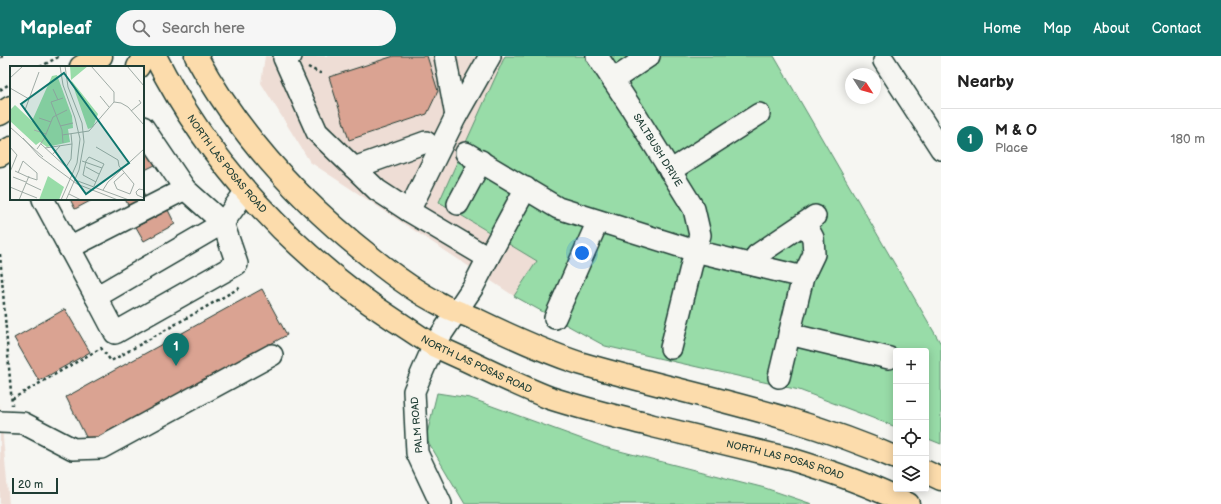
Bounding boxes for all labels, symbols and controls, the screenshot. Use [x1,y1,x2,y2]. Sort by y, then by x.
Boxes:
search box [116,10,396,46]
text: Mapleaf [20,17,92,40]
icon: search [130,17,152,39]
text: Search here [162,19,245,38]
text: Home [983,20,1021,37]
text: Map [1043,20,1071,37]
text: About [1093,20,1130,37]
text: Contact [1152,20,1201,37]
inset map [10,66,144,200]
north arrow [845,68,881,104]
text: Nearby [957,72,1014,92]
street label: SALTBUSH DRIVE [630,111,685,189]
street label: NORTH LAS POSAS ROAD [184,113,269,216]
text: M & O [995,121,1037,140]
text: 1 [967,131,973,147]
text: 180 m [1170,131,1205,147]
text: Place [995,140,1028,156]
your location [572,243,592,263]
pin: 1 [163,333,189,366]
street label: NORTH LAS POSAS ROAD [419,333,534,396]
map controls [893,348,929,492]
button: + [893,348,929,384]
button: − [893,384,929,420]
street label: PALM ROAD [409,396,425,454]
button: locate [893,420,929,456]
street label: NORTH LAS POSAS ROAD [725,438,845,482]
button: layers [893,456,929,492]
scale bar [12,476,58,495]
text: 20 m [18,478,43,491]

